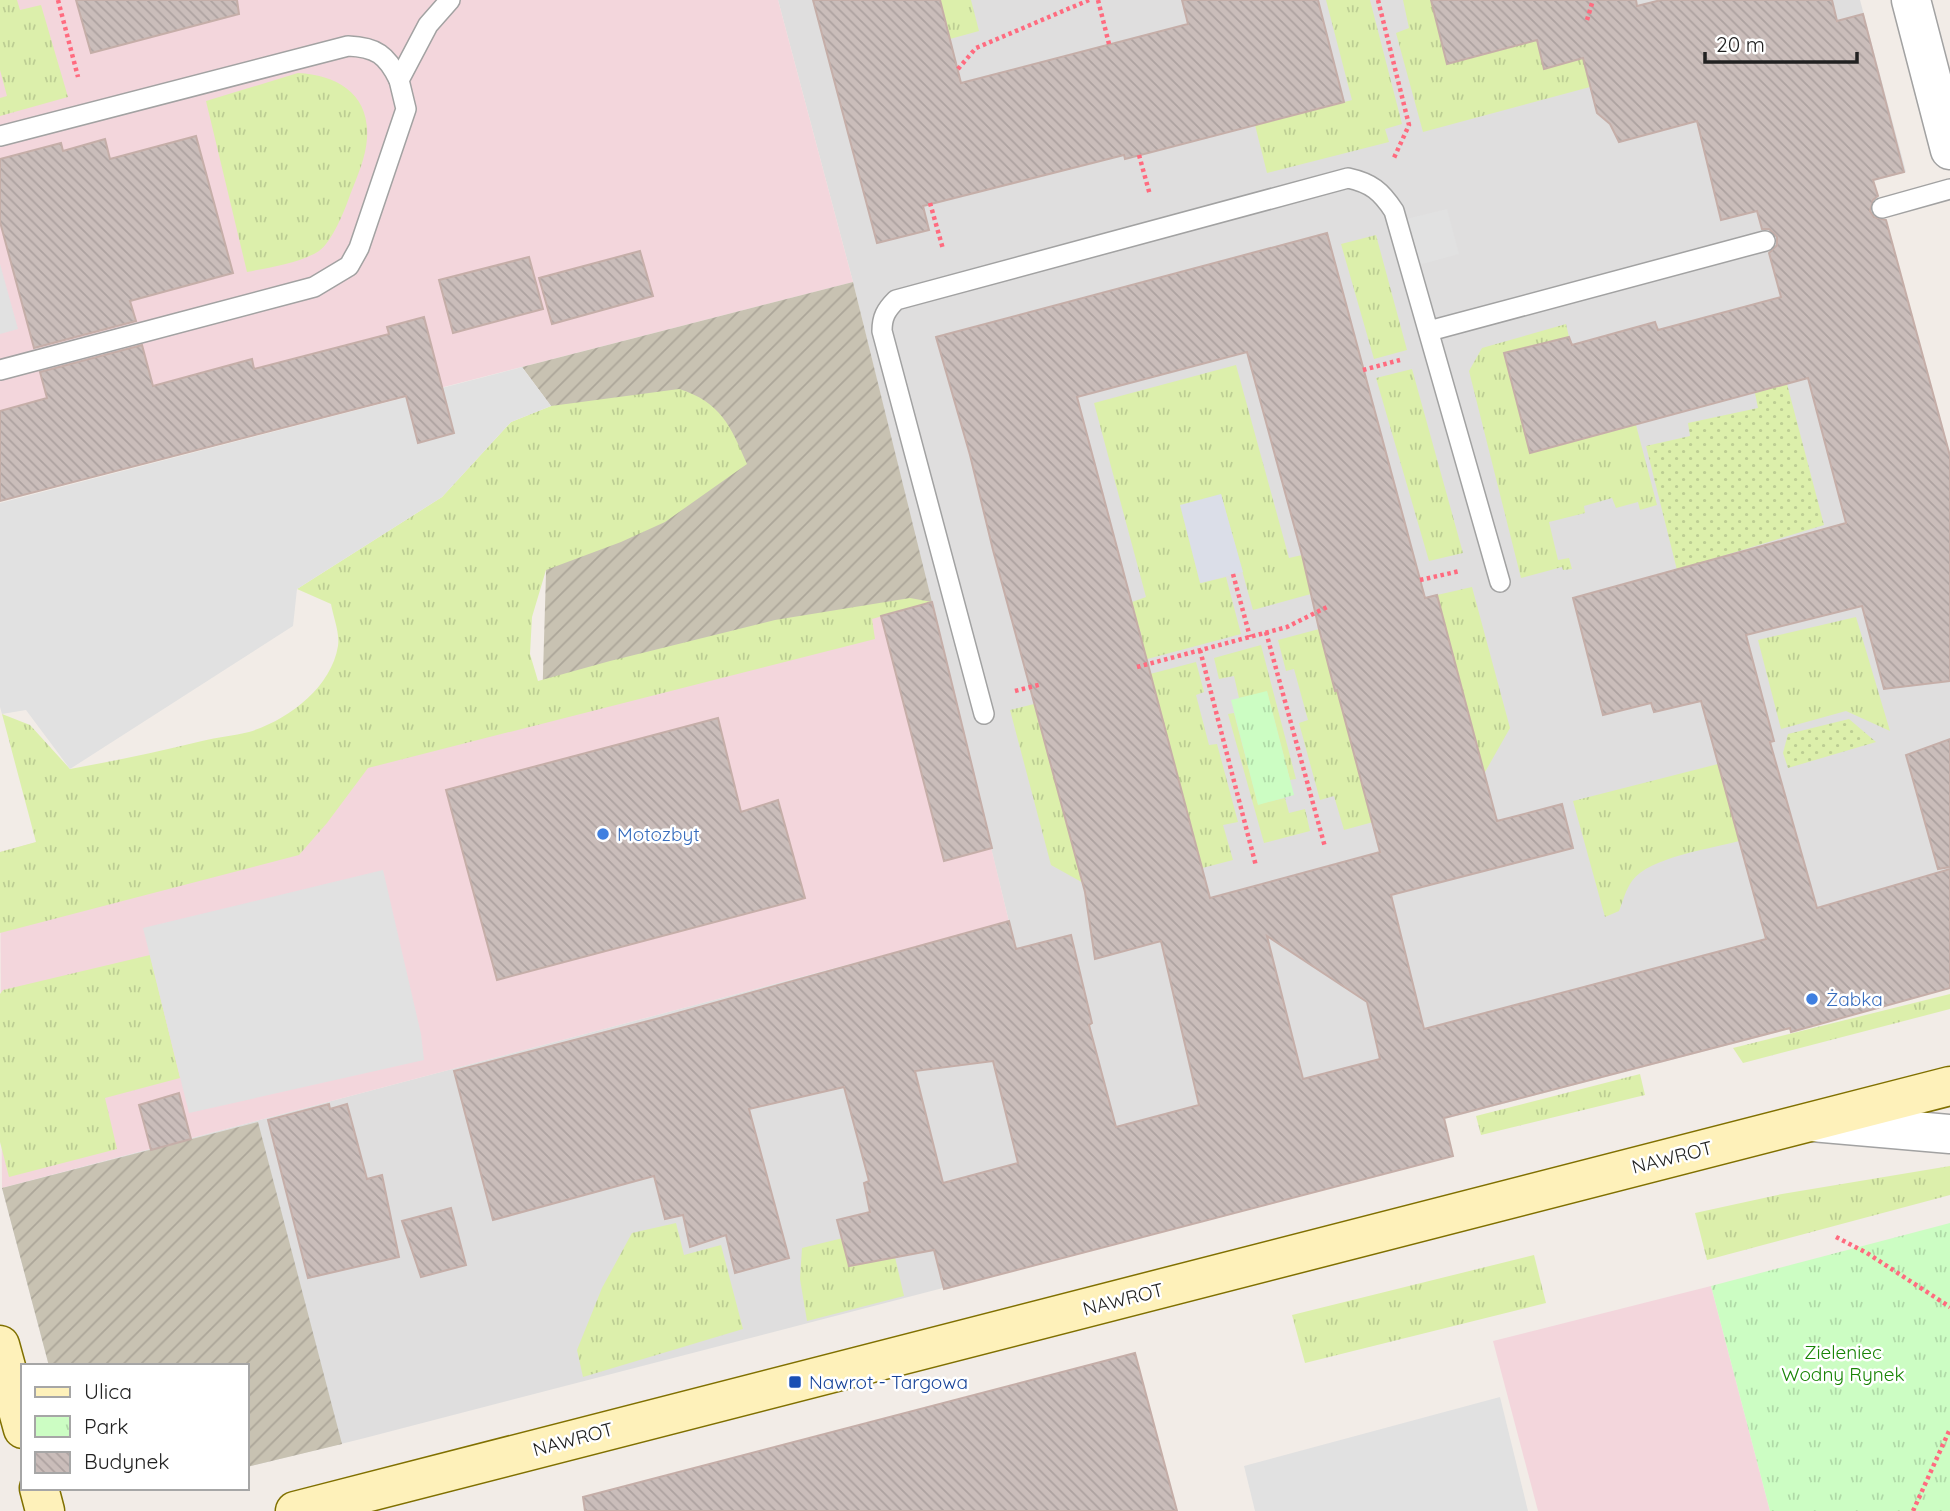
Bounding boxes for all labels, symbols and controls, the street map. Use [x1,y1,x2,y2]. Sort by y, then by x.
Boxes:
scale bar [1705,21,1857,65]
text: 20 m [1716,31,1765,57]
place label: Motozbyt [617,822,700,846]
marker: Motozbyt [595,826,611,842]
place label: Żabka [1826,987,1883,1011]
marker: Żabka [1804,991,1820,1007]
street label: NAWROT [1629,1135,1715,1179]
street label: NAWROT [1080,1277,1166,1321]
park label: Zieleniec Wodny Rynek [1781,1340,1905,1386]
legend [21,1364,248,1490]
place label: Nawrot - Targowa [809,1370,968,1394]
marker: Nawrot - Targowa [787,1374,803,1390]
text: Ulica [84,1378,132,1404]
text: Park [84,1413,128,1439]
street label: NAWROT [530,1417,616,1461]
text: Budynek [84,1448,170,1474]

